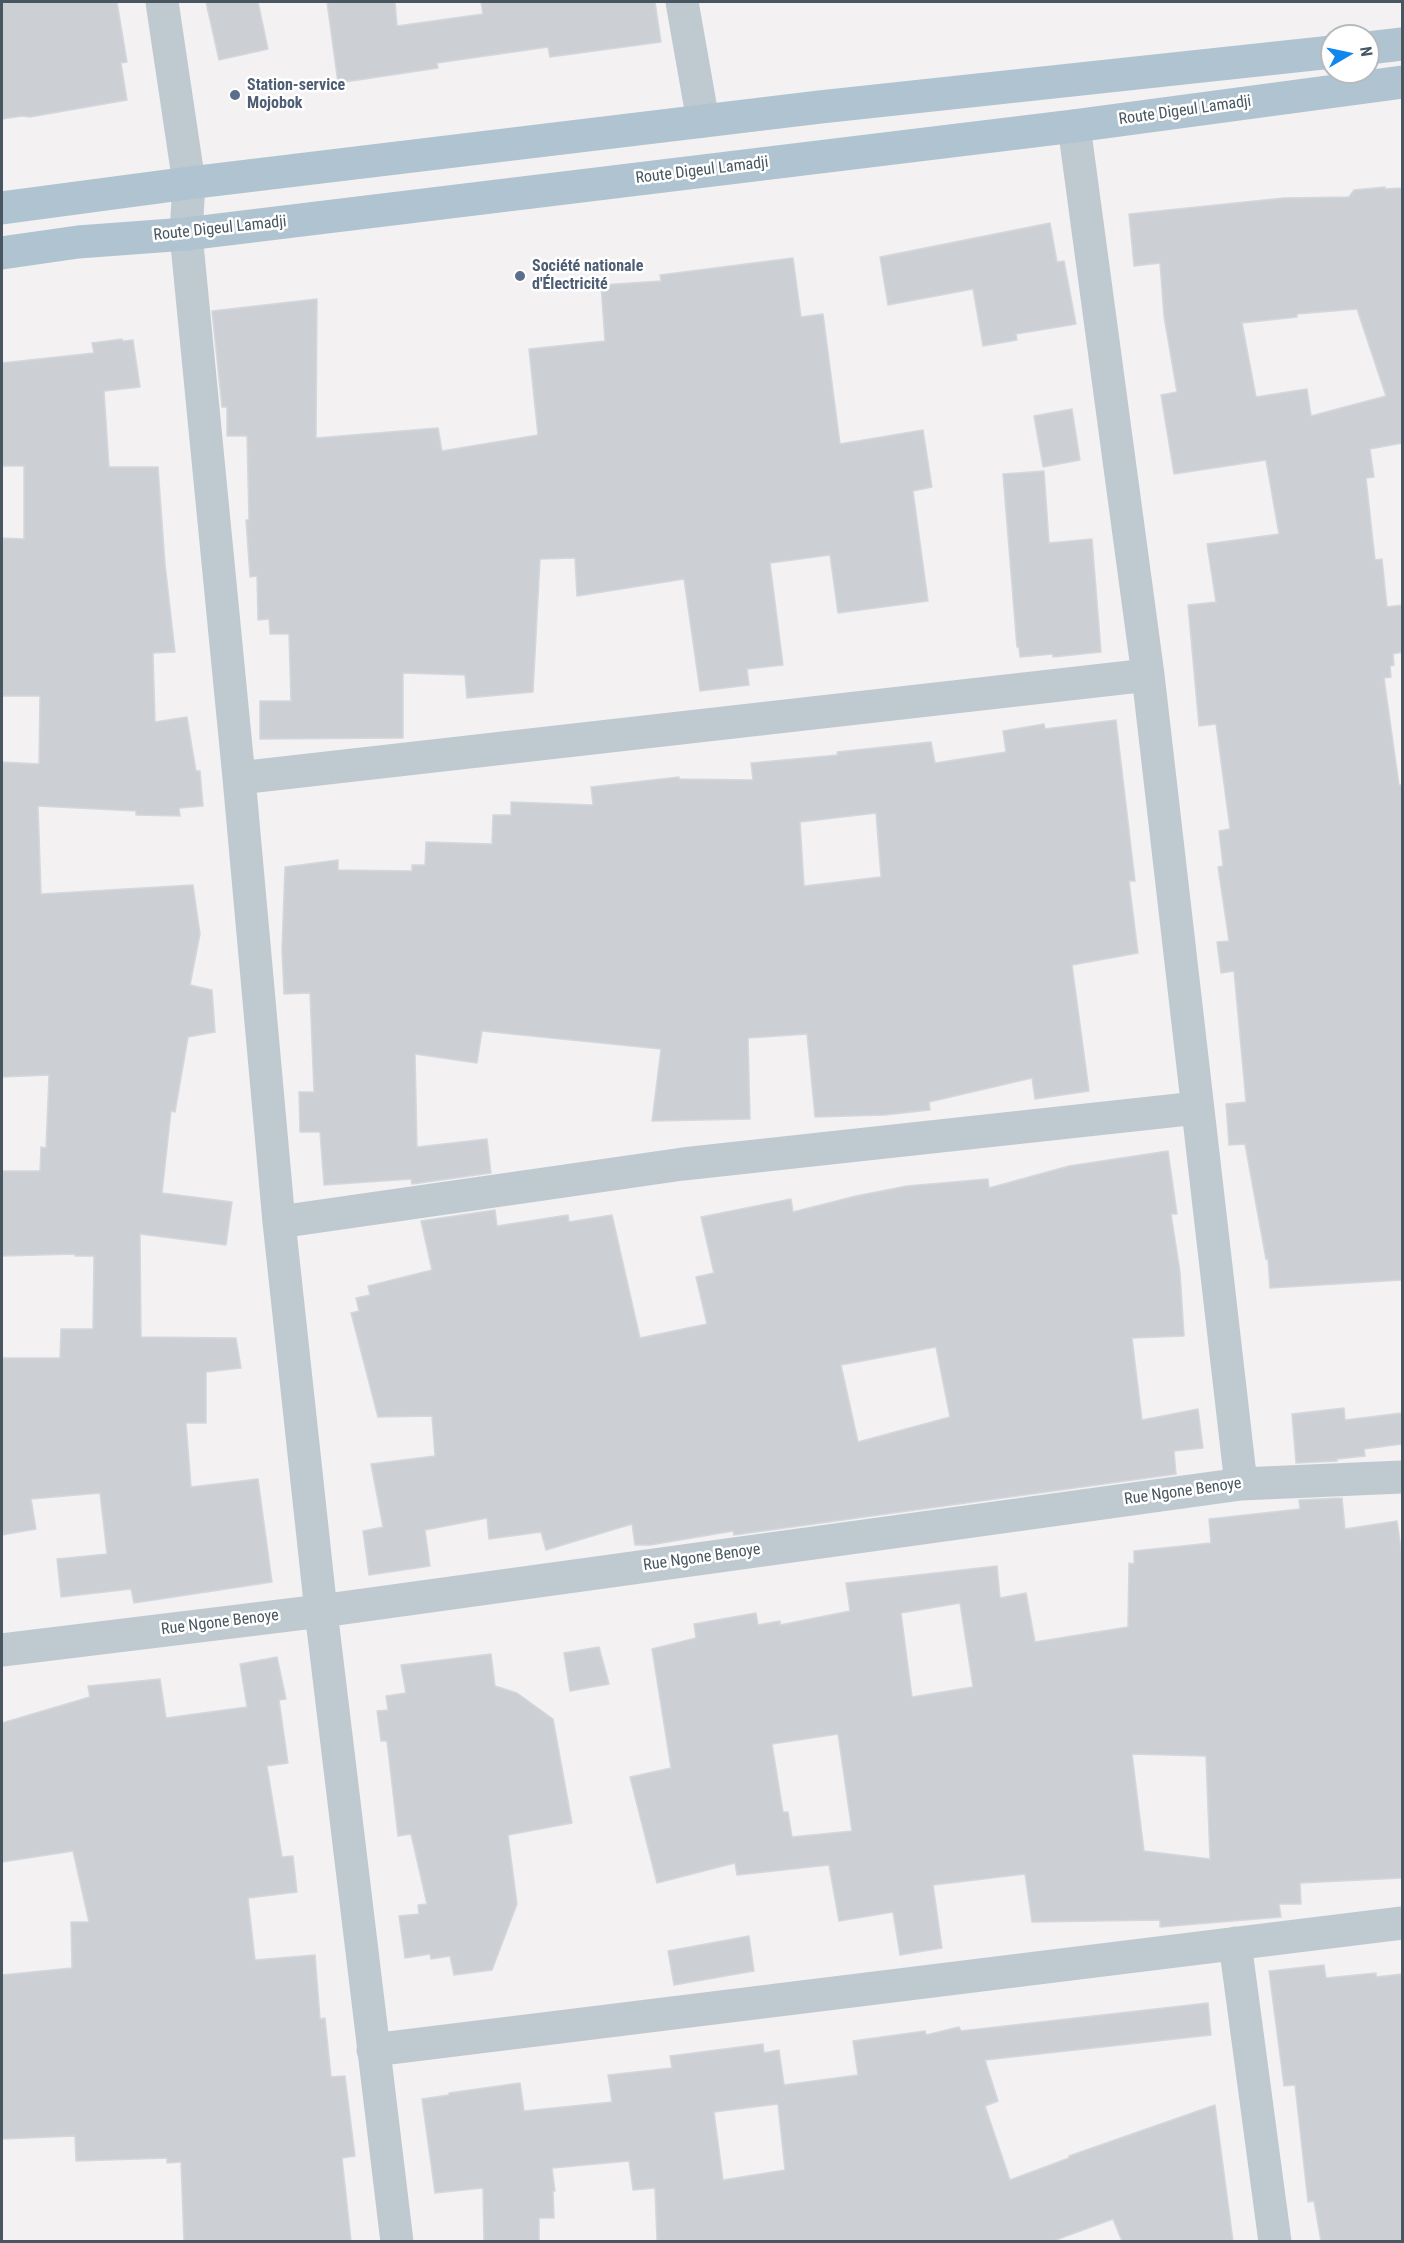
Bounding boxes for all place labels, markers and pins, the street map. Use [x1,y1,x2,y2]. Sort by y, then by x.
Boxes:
place label: Station-service Mojobok [247,76,345,114]
marker: Station-service Mojobok [228,88,242,102]
place label: Société nationale d'Électricité [532,257,643,295]
marker: Société nationale d'Électricité [513,269,527,283]

